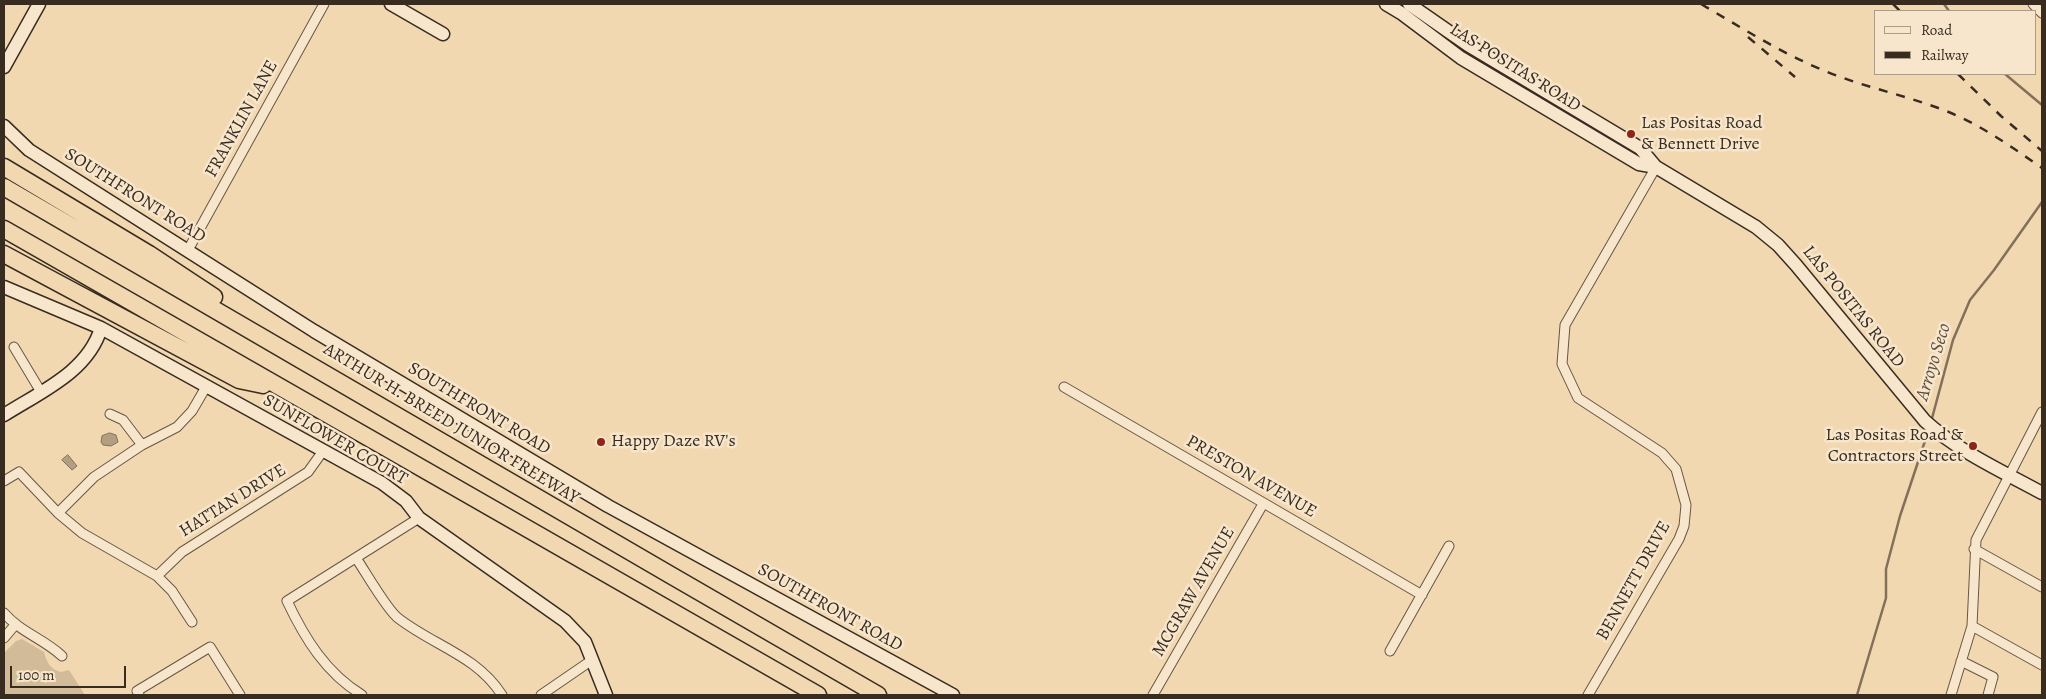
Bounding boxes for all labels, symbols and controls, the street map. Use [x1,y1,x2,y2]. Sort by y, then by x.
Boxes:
legend [1874,10,2036,75]
street label: LAS POSITAS ROAD [1445,19,1585,117]
text: Road [1921,20,1952,40]
text: Railway [1921,45,1968,65]
street label: FRANKLIN LANE [201,57,283,181]
place label: Las Positas Road & Bennett Drive [1641,113,1762,156]
marker: Las Positas Road & Bennett Drive [1625,128,1637,140]
street label: SOUTHFRONT ROAD [60,144,210,248]
street label: LAS POSITAS ROAD [1797,242,1909,372]
water label: Arroyo Seco [1911,321,1957,403]
street label: ARTHUR H. BREED JUNIOR FREEWAY [319,339,583,509]
street label: SOUTHFRONT ROAD [404,358,554,460]
street label: SUNFLOWER COURT [259,390,411,490]
place label: Las Positas Road & Contractors Street [1826,425,1963,468]
place label: Happy Daze RV's [611,431,736,453]
street label: PRESTON AVENUE [1182,431,1320,523]
marker: Happy Daze RV's [595,436,607,448]
marker: Las Positas Road & Contractors Street [1967,440,1979,452]
street label: HATTAN DRIVE [176,460,290,542]
street label: BENNETT DRIVE [1592,518,1676,644]
street label: MCGRAW AVENUE [1148,523,1240,661]
street label: SOUTHFRONT ROAD [754,559,906,657]
scale bar [12,656,129,688]
text: 100 m [18,665,55,685]

